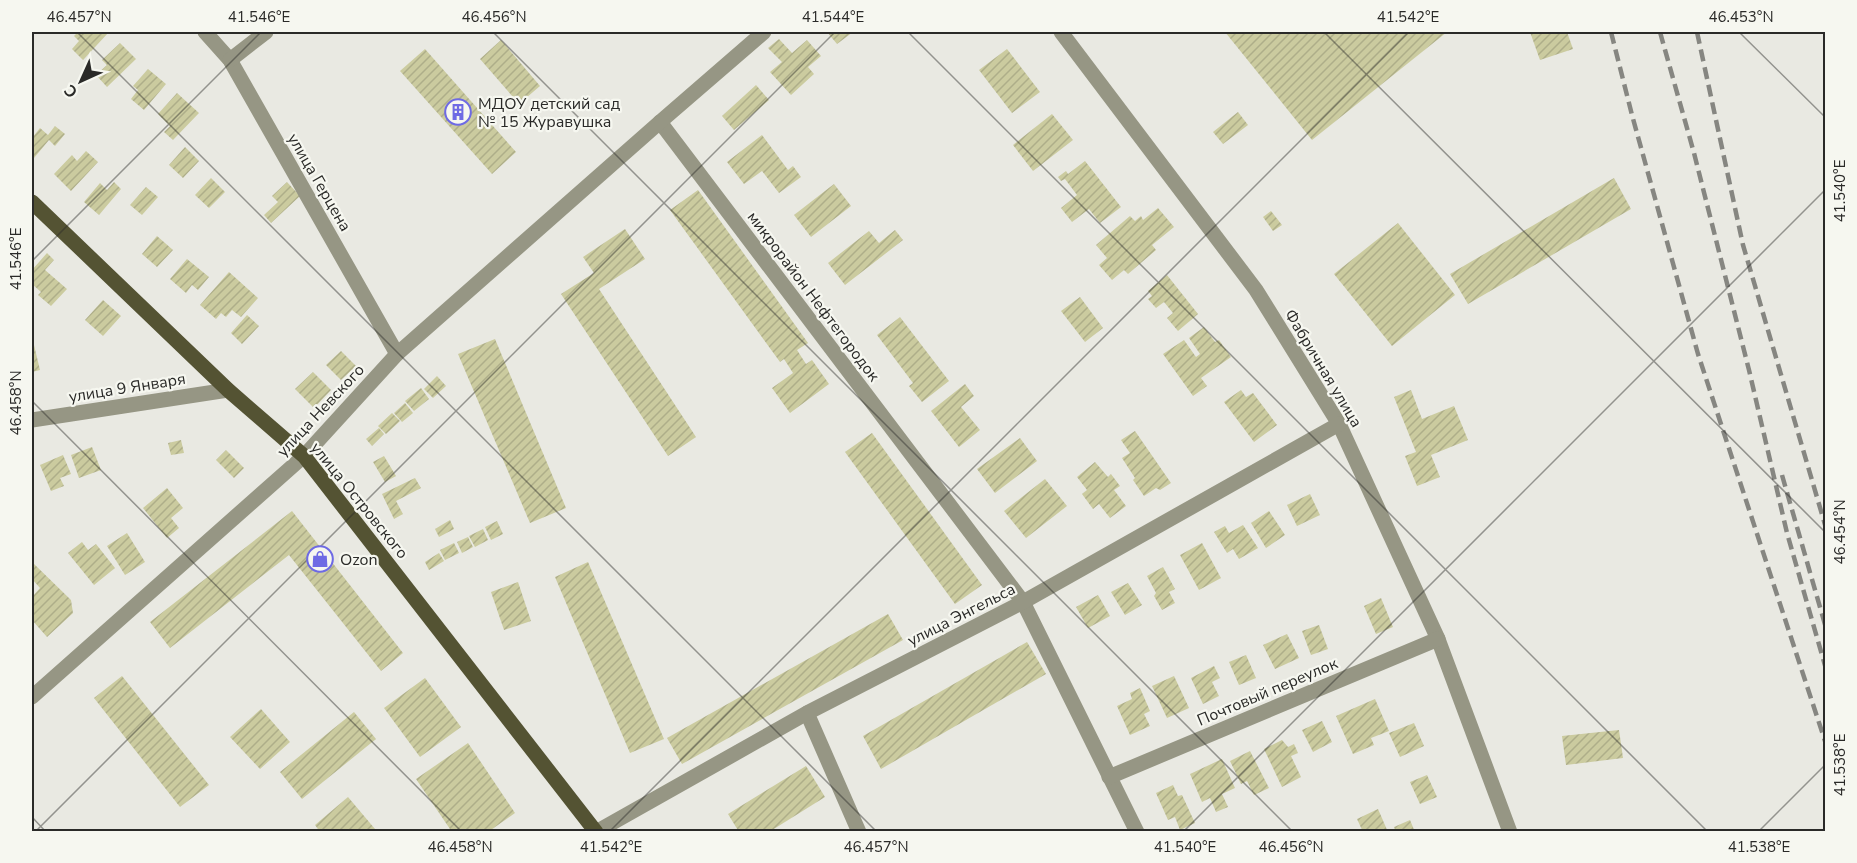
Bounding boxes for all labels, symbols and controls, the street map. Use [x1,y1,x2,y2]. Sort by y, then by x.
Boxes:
text: 46.457°N [46,7,112,27]
text: 41.546°E [228,7,290,27]
text: 46.456°N [461,7,527,27]
text: 41.544°E [802,7,864,27]
text: 41.542°E [1377,7,1439,27]
text: 46.453°N [1708,7,1774,27]
north arrow [51,51,111,111]
text: С [59,79,83,103]
place label: МДОУ детский сад № 15 Журавушка [478,93,621,133]
building icon: МДОУ детский сад № 15 Журавушка [443,97,473,127]
street label: улица Герцена [282,129,356,236]
text: 41.540°E [1830,160,1850,222]
street label: микрорайон Нефтегородок [742,207,885,387]
text: 41.546°E [6,228,26,290]
street label: Фабричная улица [1279,305,1367,432]
street label: улица Невского [272,360,369,462]
street label: улица 9 Января [67,368,187,408]
text: 46.458°N [6,370,26,436]
street label: улица Островского [305,438,413,564]
text: 46.454°N [1830,499,1850,565]
shop icon: Ozon [305,544,335,574]
place label: Ozon [340,549,378,571]
street label: улица Энгельса [904,578,1019,652]
street label: Почтовый переулок [1194,652,1342,731]
text: 41.538°E [1830,734,1850,796]
text: 46.458°N [427,837,493,857]
text: 41.542°E [580,837,642,857]
text: 46.457°N [843,837,909,857]
text: 41.540°E [1154,837,1216,857]
text: 46.456°N [1258,837,1324,857]
text: 41.538°E [1728,837,1790,857]

